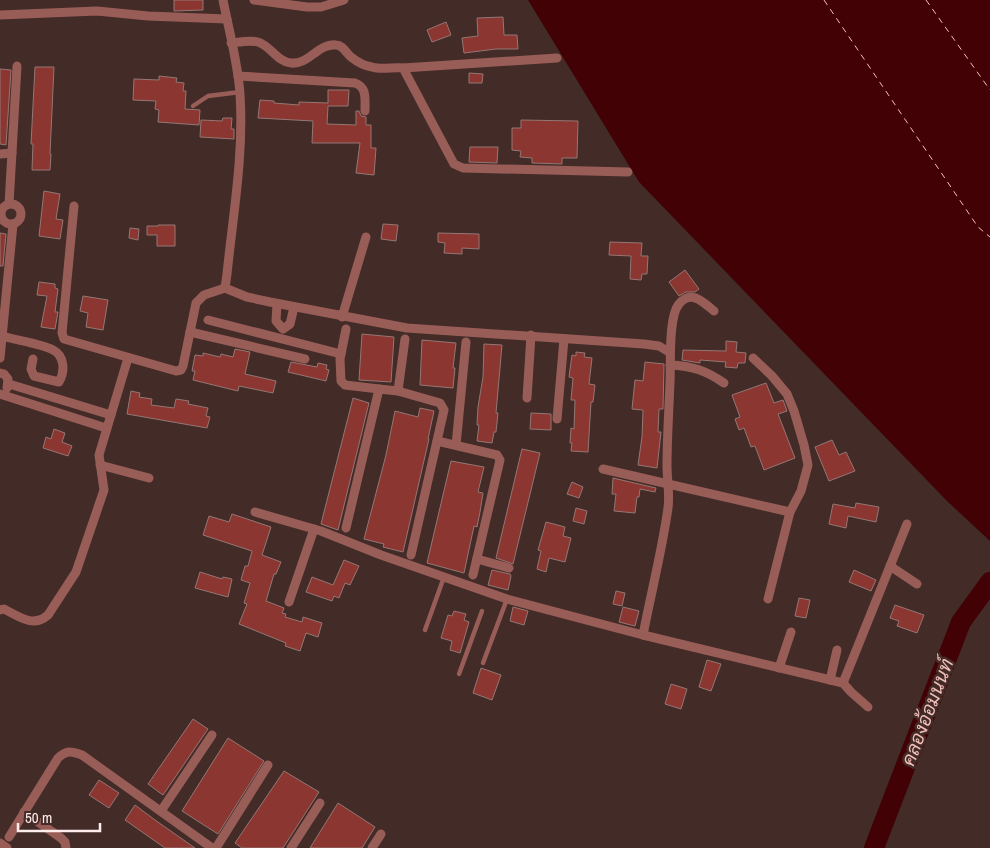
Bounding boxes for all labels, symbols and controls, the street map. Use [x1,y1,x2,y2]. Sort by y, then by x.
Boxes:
water label: คลองอ้อมนนท์ [895,652,960,769]
scale bar [18,800,100,832]
text: 50 m [25,807,52,828]

